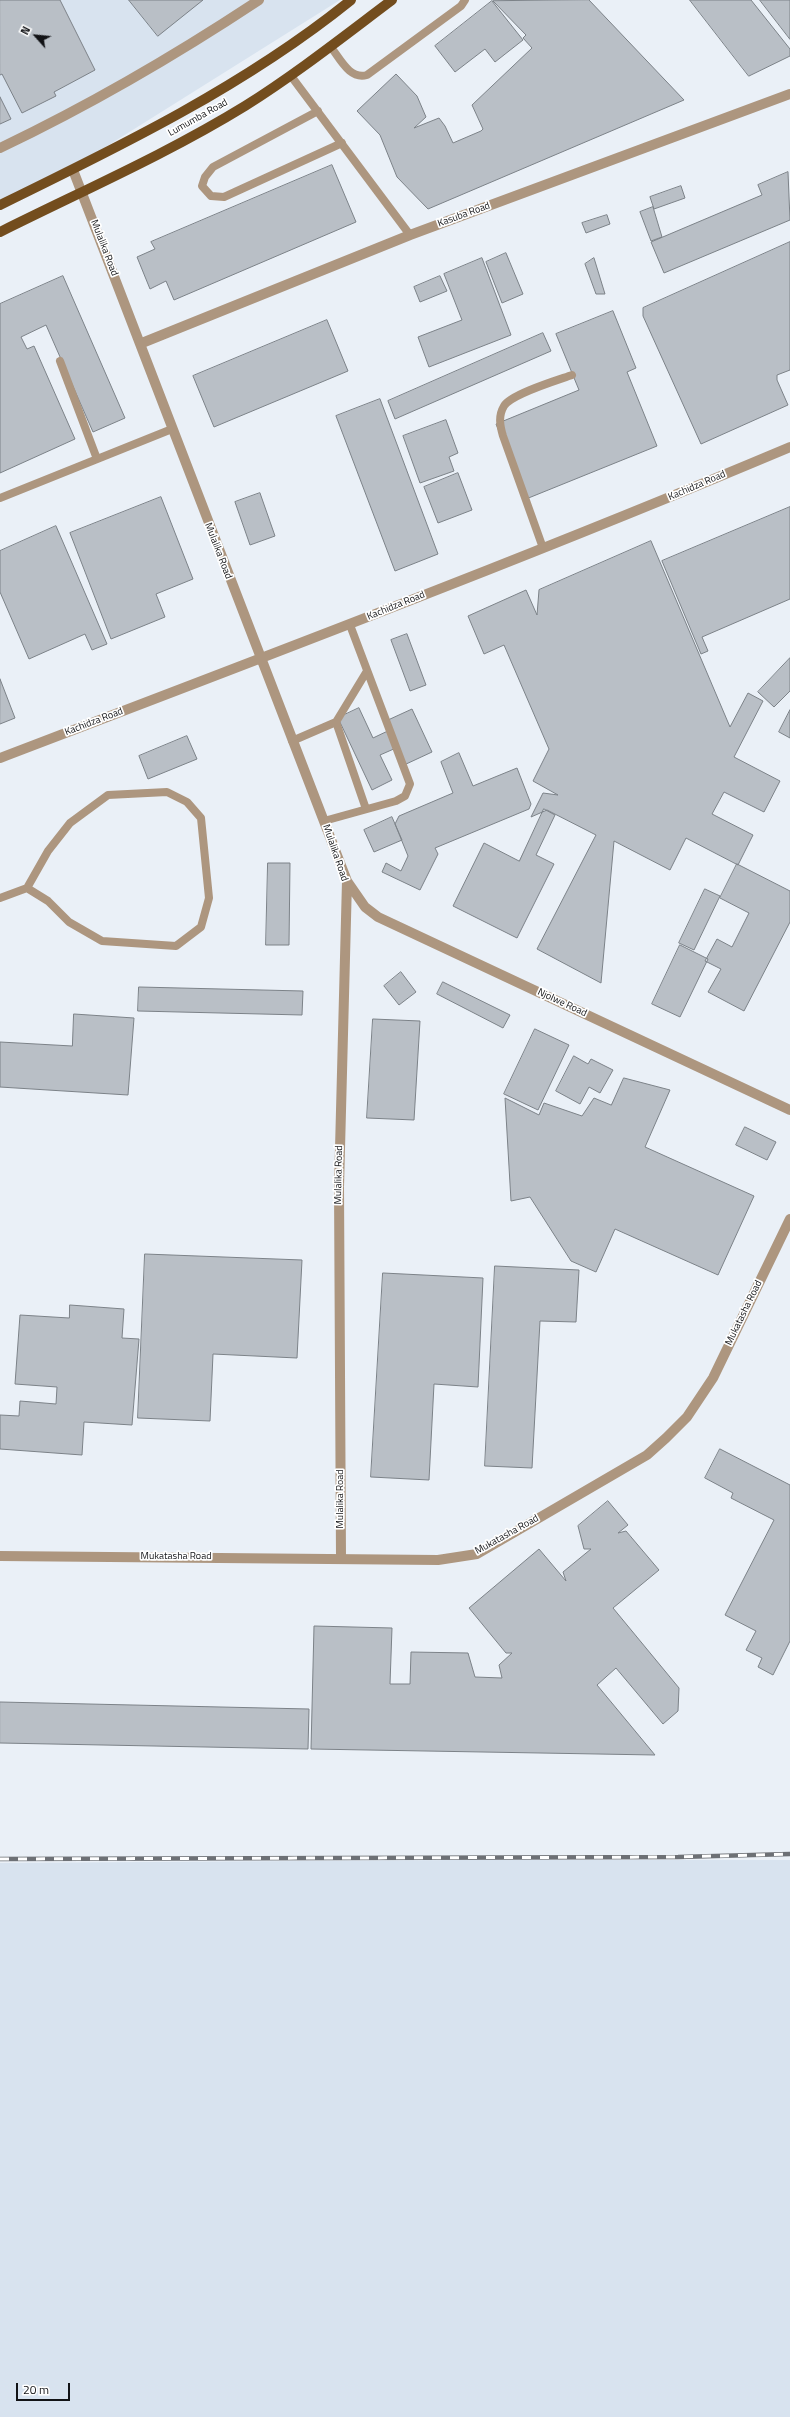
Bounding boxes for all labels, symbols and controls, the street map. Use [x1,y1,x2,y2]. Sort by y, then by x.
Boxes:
north arrow [16,16,56,56]
text: N [16,24,34,38]
street label: Lumumba Road [166,97,230,139]
street label: Kasuba Road [436,200,492,230]
street label: Mulalika Road [88,218,120,278]
street label: Kachidza Road [666,468,728,504]
street label: Mulalika Road [202,521,234,581]
street label: Kachidza Road [365,589,427,623]
street label: Kachidza Road [63,705,125,739]
street label: Mulalika Road [320,823,350,883]
street label: Njolwe Road [535,986,589,1020]
street label: Mulalika Road [332,1145,346,1205]
street label: Mukatasha Road [723,1279,765,1347]
street label: Mulalika Road [335,1469,347,1529]
street label: Mukatasha Road [473,1513,541,1557]
street label: Mukatasha Road [141,1551,211,1563]
scale bar [18,2375,72,2401]
text: 20 m [23,2380,49,2399]

